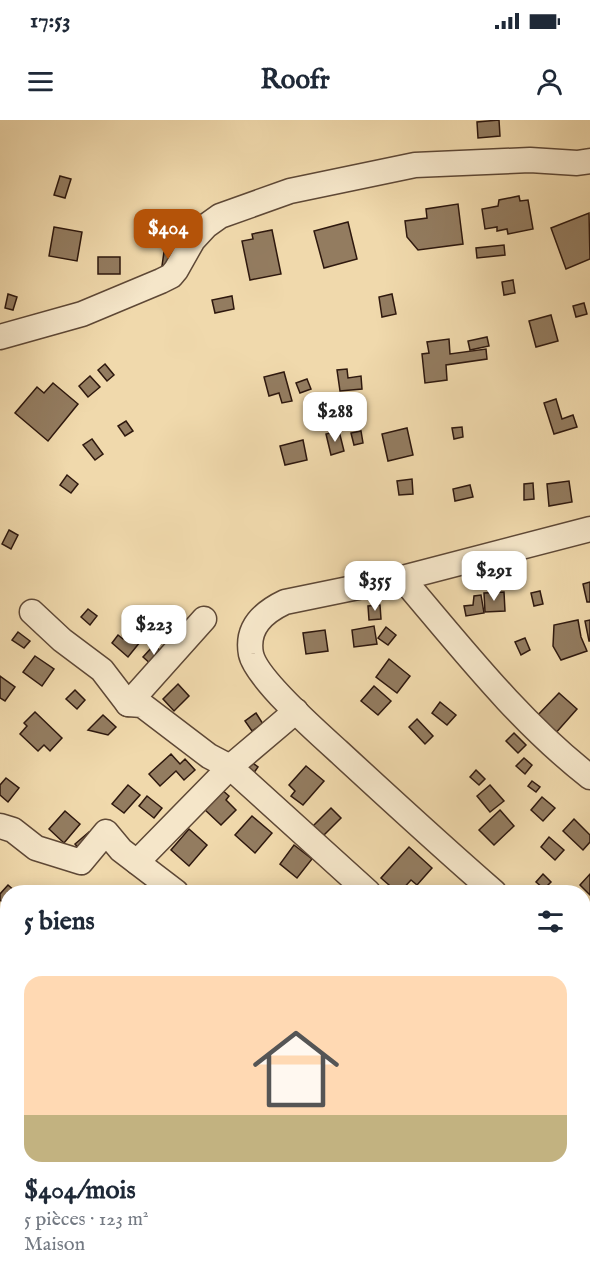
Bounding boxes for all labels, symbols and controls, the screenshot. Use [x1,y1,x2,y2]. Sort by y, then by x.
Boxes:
text: 17:53 [30,7,70,35]
text: Roofr [260,64,330,98]
icon: menu [24,65,57,98]
icon: person [533,65,566,98]
pin: $404 [132,209,204,260]
text: $404 [148,216,188,241]
pin: $288 [299,392,371,443]
text: $288 [317,399,353,424]
pin: $291 [458,551,530,602]
text: $291 [476,558,512,583]
pin: $355 [339,561,411,612]
text: $355 [358,568,392,593]
pin: $223 [118,605,190,656]
text: $223 [135,612,173,637]
text: 5 biens [24,905,95,938]
icon: filters [534,905,567,938]
icon: home [242,1015,350,1123]
text: $404/mois [24,1174,136,1207]
text: 5 pièces · 123 m² [24,1207,148,1232]
text: Maison [24,1232,85,1257]

